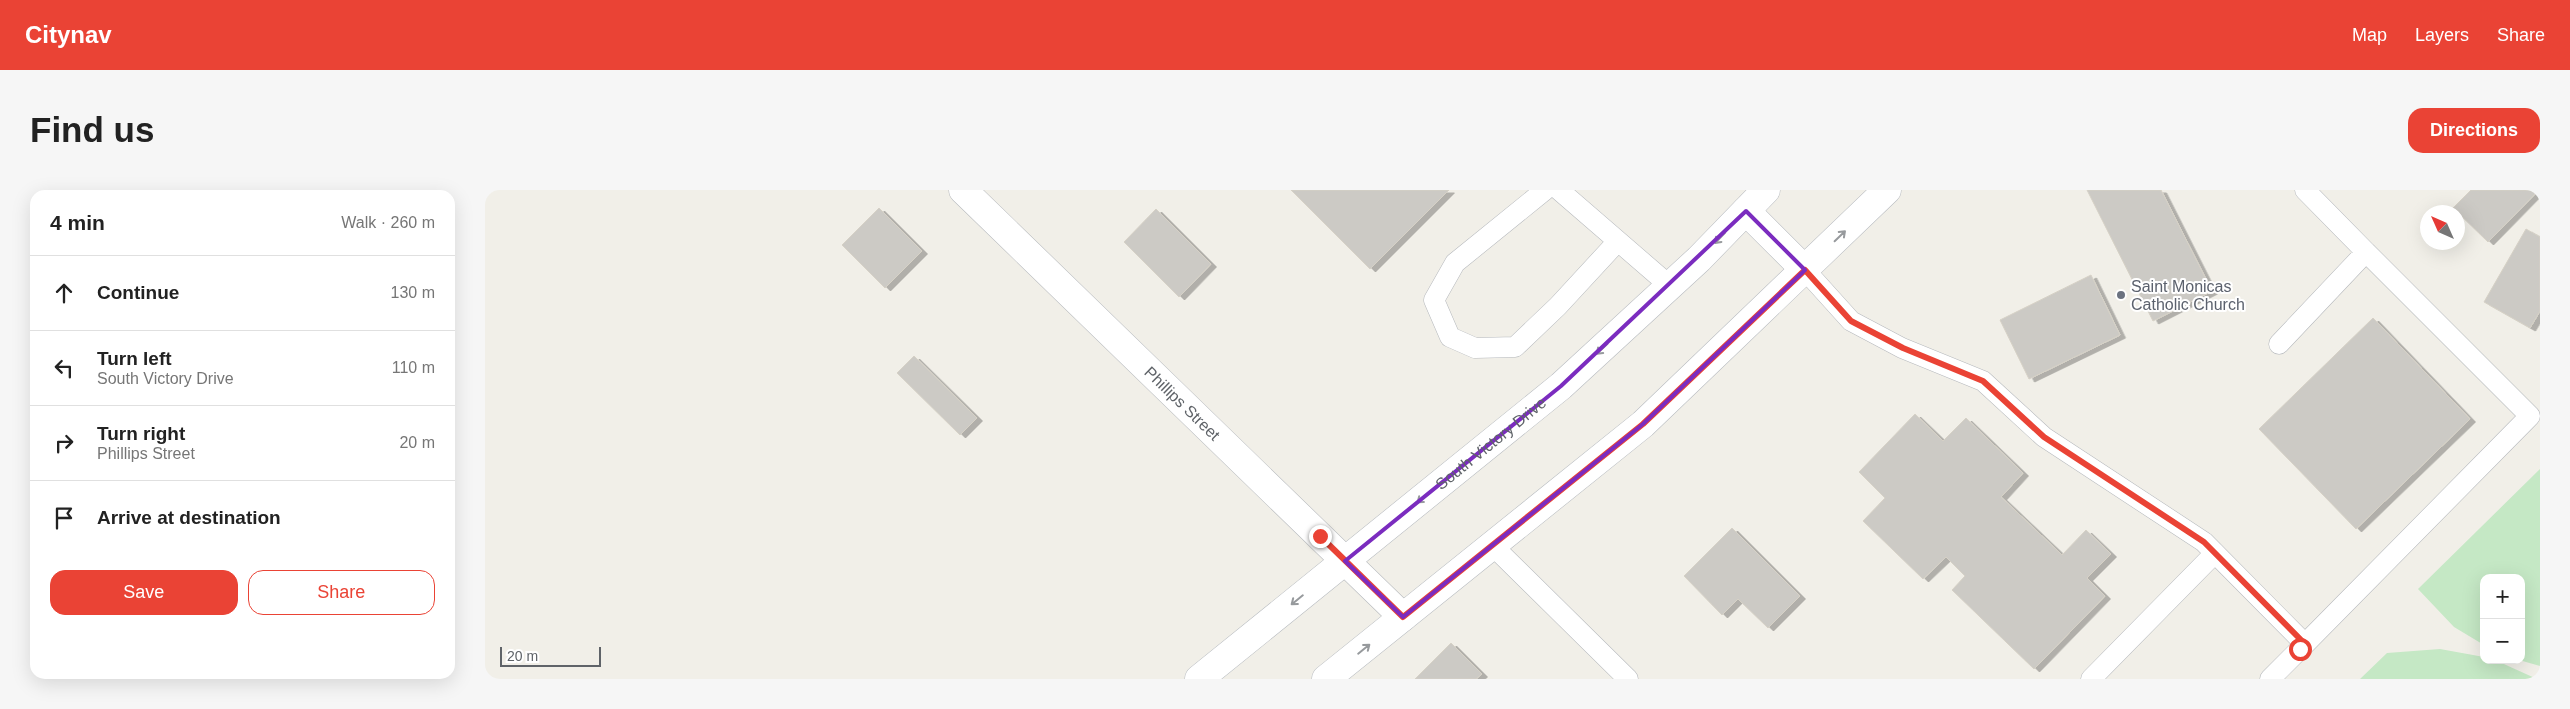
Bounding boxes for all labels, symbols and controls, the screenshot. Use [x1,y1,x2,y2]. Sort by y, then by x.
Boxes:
text: Citynav [25,21,112,48]
text: Map [2352,25,2387,45]
text: Layers [2415,25,2469,45]
text: Share [2497,25,2545,45]
button: Directions [2408,108,2540,153]
text: Find us [30,110,154,149]
north arrow [2420,205,2465,250]
text: 4 min [50,211,105,234]
text: Walk · 260 m [341,214,435,231]
one-way arrow [1834,230,1846,242]
one-way arrow [1714,231,1726,244]
place label: Saint Monicas Catholic Church [2131,278,2245,313]
icon: ahead [50,279,78,307]
text: Continue [97,282,179,303]
text: 130 m [391,284,435,301]
marker: Saint Monicas Catholic Church [2115,289,2127,301]
one-way arrow [1595,343,1608,355]
text: Turn left [97,348,172,369]
icon: left [50,354,78,382]
text: 110 m [392,359,435,376]
street label: Phillips Street [1142,363,1224,444]
text: South Victory Drive [97,370,234,387]
street label: South Victory Drive [1432,393,1549,493]
text: Turn right [97,423,185,444]
icon: right [50,429,78,457]
text: 20 m [399,434,435,451]
text: Phillips Street [97,445,195,462]
one-way arrow [1417,492,1430,503]
icon: arrive [50,504,78,532]
text: Arrive at destination [97,507,281,528]
route end [1309,525,1332,548]
button: Save [50,570,238,615]
button: Share [248,570,435,615]
map controls [2480,574,2525,664]
button: + [2480,574,2525,619]
one-way arrow [1291,595,1304,606]
button: − [2480,619,2525,664]
route start [2289,638,2312,661]
one-way arrow [1357,643,1370,654]
scale bar [500,644,601,667]
text: 20 m [507,648,538,664]

